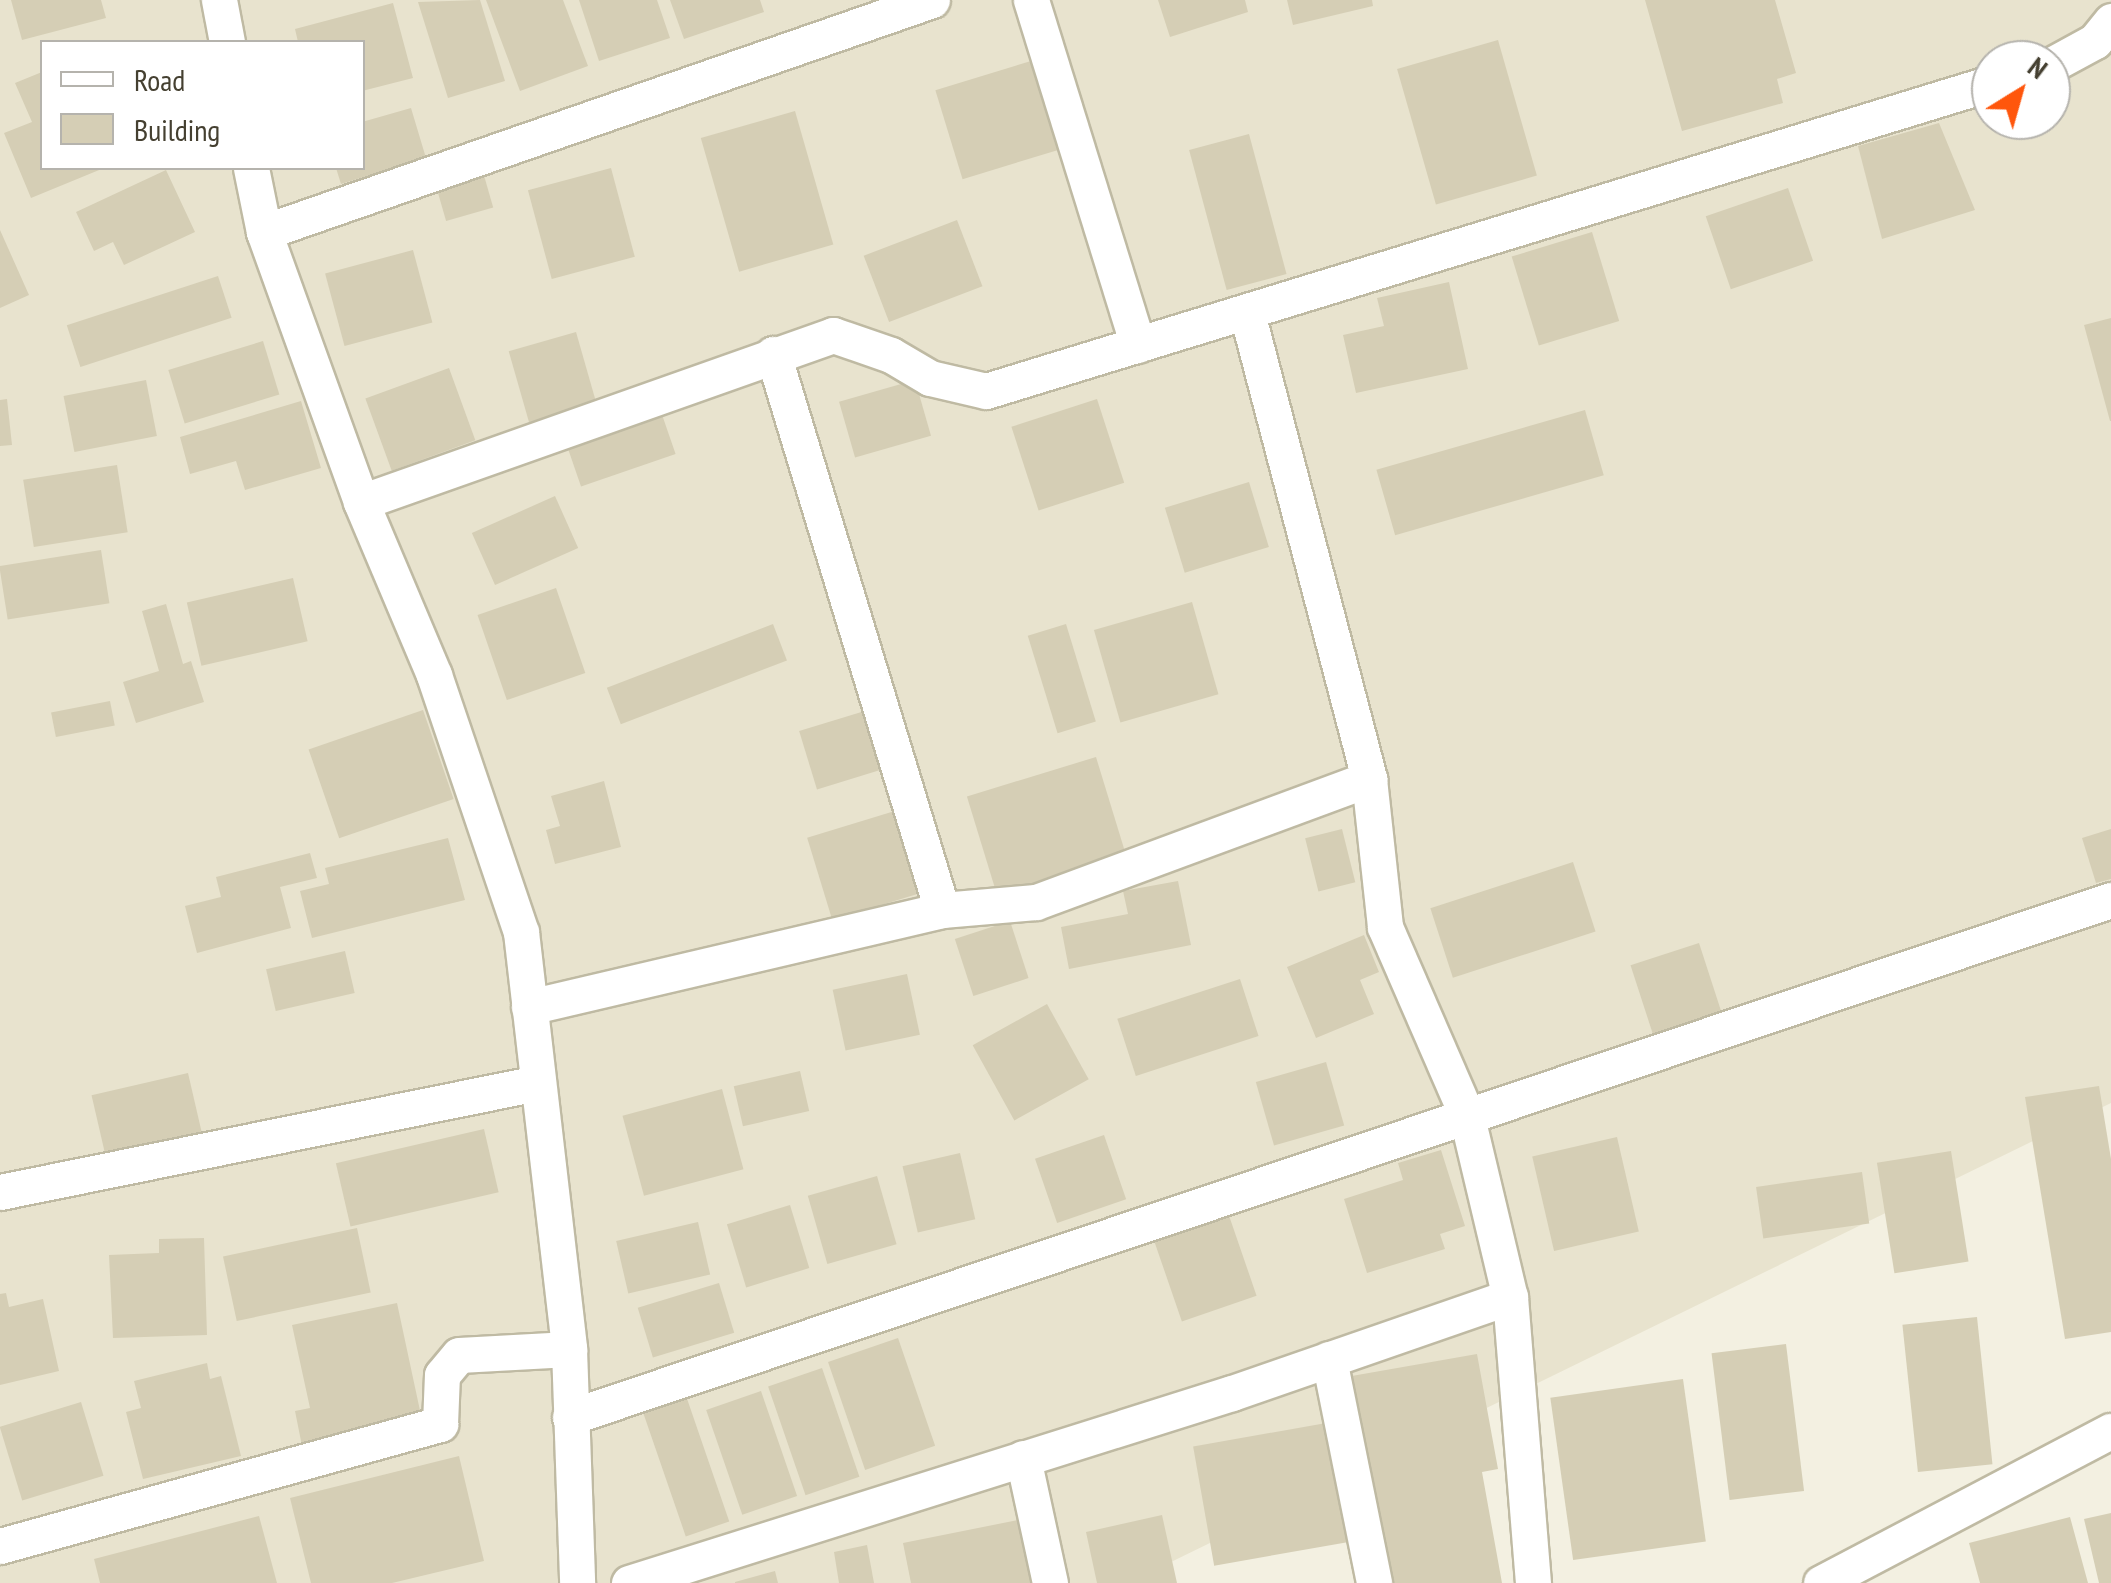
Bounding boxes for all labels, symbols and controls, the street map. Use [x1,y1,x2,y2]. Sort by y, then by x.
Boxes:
legend [40,40,365,170]
north arrow [1971,40,2071,140]
text: N [2021,48,2055,87]
text: Road [134,60,185,99]
text: Building [134,110,220,149]

